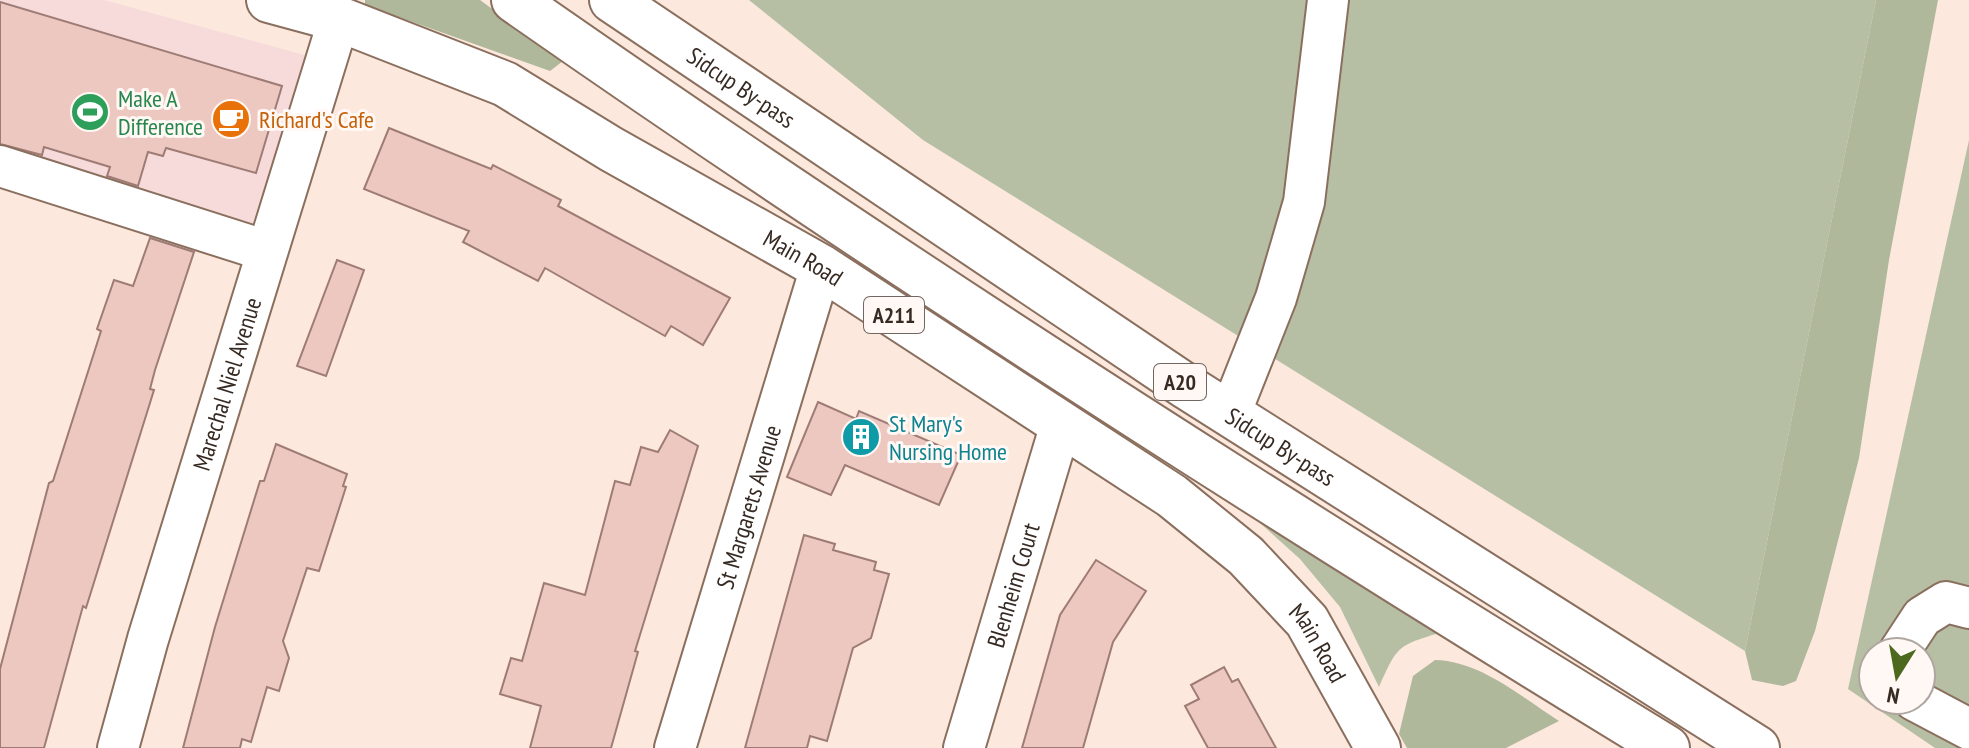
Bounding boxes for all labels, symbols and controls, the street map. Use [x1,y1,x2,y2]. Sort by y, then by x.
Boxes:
street label: Sidcup By-pass [681,40,802,135]
place label: Make A Difference [118,83,203,142]
sports icon: Make A Difference [69,91,111,133]
cafe icon: Richard's Cafe [210,98,252,140]
place label: Richard's Cafe [259,104,374,135]
street label: Main Road [758,222,849,293]
street label: Marechal Niel Avenue [185,294,268,474]
road number: A211 [864,297,924,333]
road number: A20 [1154,364,1206,400]
street label: Sidcup By-pass [1220,400,1341,493]
place label: St Mary's Nursing Home [889,408,1007,467]
building icon: St Mary's Nursing Home [840,416,882,458]
street label: St Margarets Avenue [709,421,788,593]
street label: Blenheim Court [979,519,1046,651]
street label: Main Road [1283,597,1354,688]
north arrow [1857,636,1937,716]
text: N [1885,681,1902,711]

